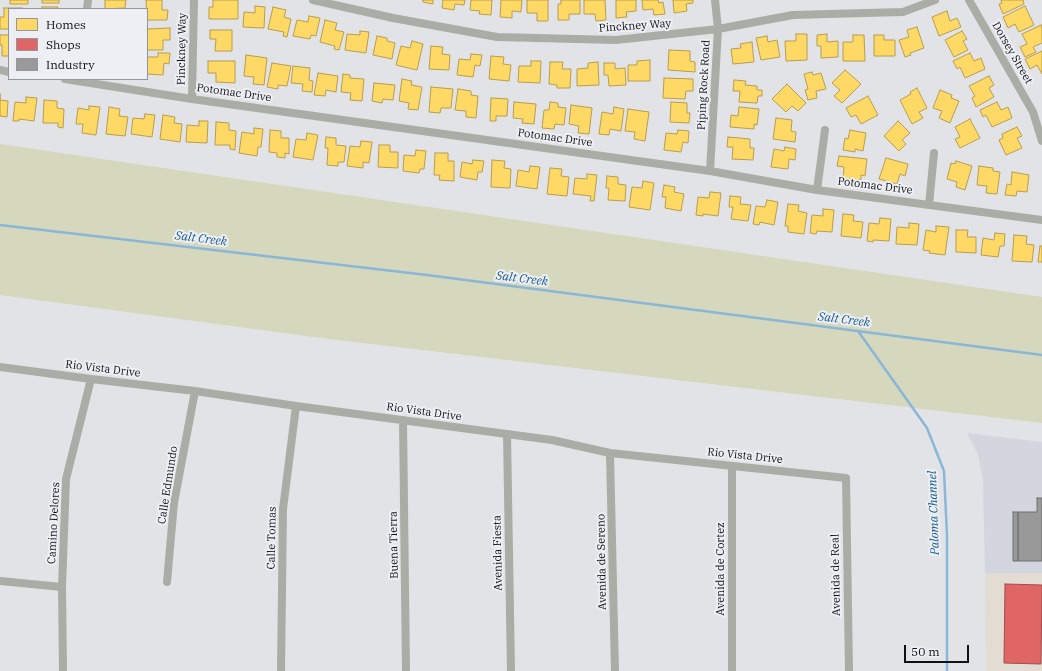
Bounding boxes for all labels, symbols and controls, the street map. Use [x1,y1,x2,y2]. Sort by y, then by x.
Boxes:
legend [8,8,148,80]
street label: Pinckney Way [175,13,189,85]
text: Homes [46,17,86,32]
street label: Pinckney Way [598,17,672,35]
street label: Dorsey Street [989,20,1035,86]
text: Shops [46,37,81,52]
street label: Piping Rock Road [695,39,713,131]
text: Industry [46,57,95,72]
street label: Potomac Drive [196,81,272,105]
street label: Potomac Drive [517,126,593,150]
street label: Potomac Drive [837,175,913,197]
water label: Salt Creek [174,229,228,249]
water label: Salt Creek [495,269,549,289]
water label: Salt Creek [817,310,871,330]
street label: Rio Vista Drive [65,358,141,380]
street label: Rio Vista Drive [386,400,462,424]
street label: Calle Edmundo [155,445,181,525]
street label: Rio Vista Drive [707,445,783,467]
water label: Paloma Channel [925,471,943,555]
street label: Camino Delores [45,482,63,564]
street label: Calle Tomas [265,506,279,570]
street label: Buena Tierra [387,511,401,579]
street label: Avenida de Sereno [595,514,609,610]
street label: Avenida Fiesta [491,515,505,591]
street label: Avenida de Cortez [714,522,728,616]
street label: Avenida de Real [829,534,843,616]
scale bar [906,637,971,663]
text: 50 m [911,644,940,659]

